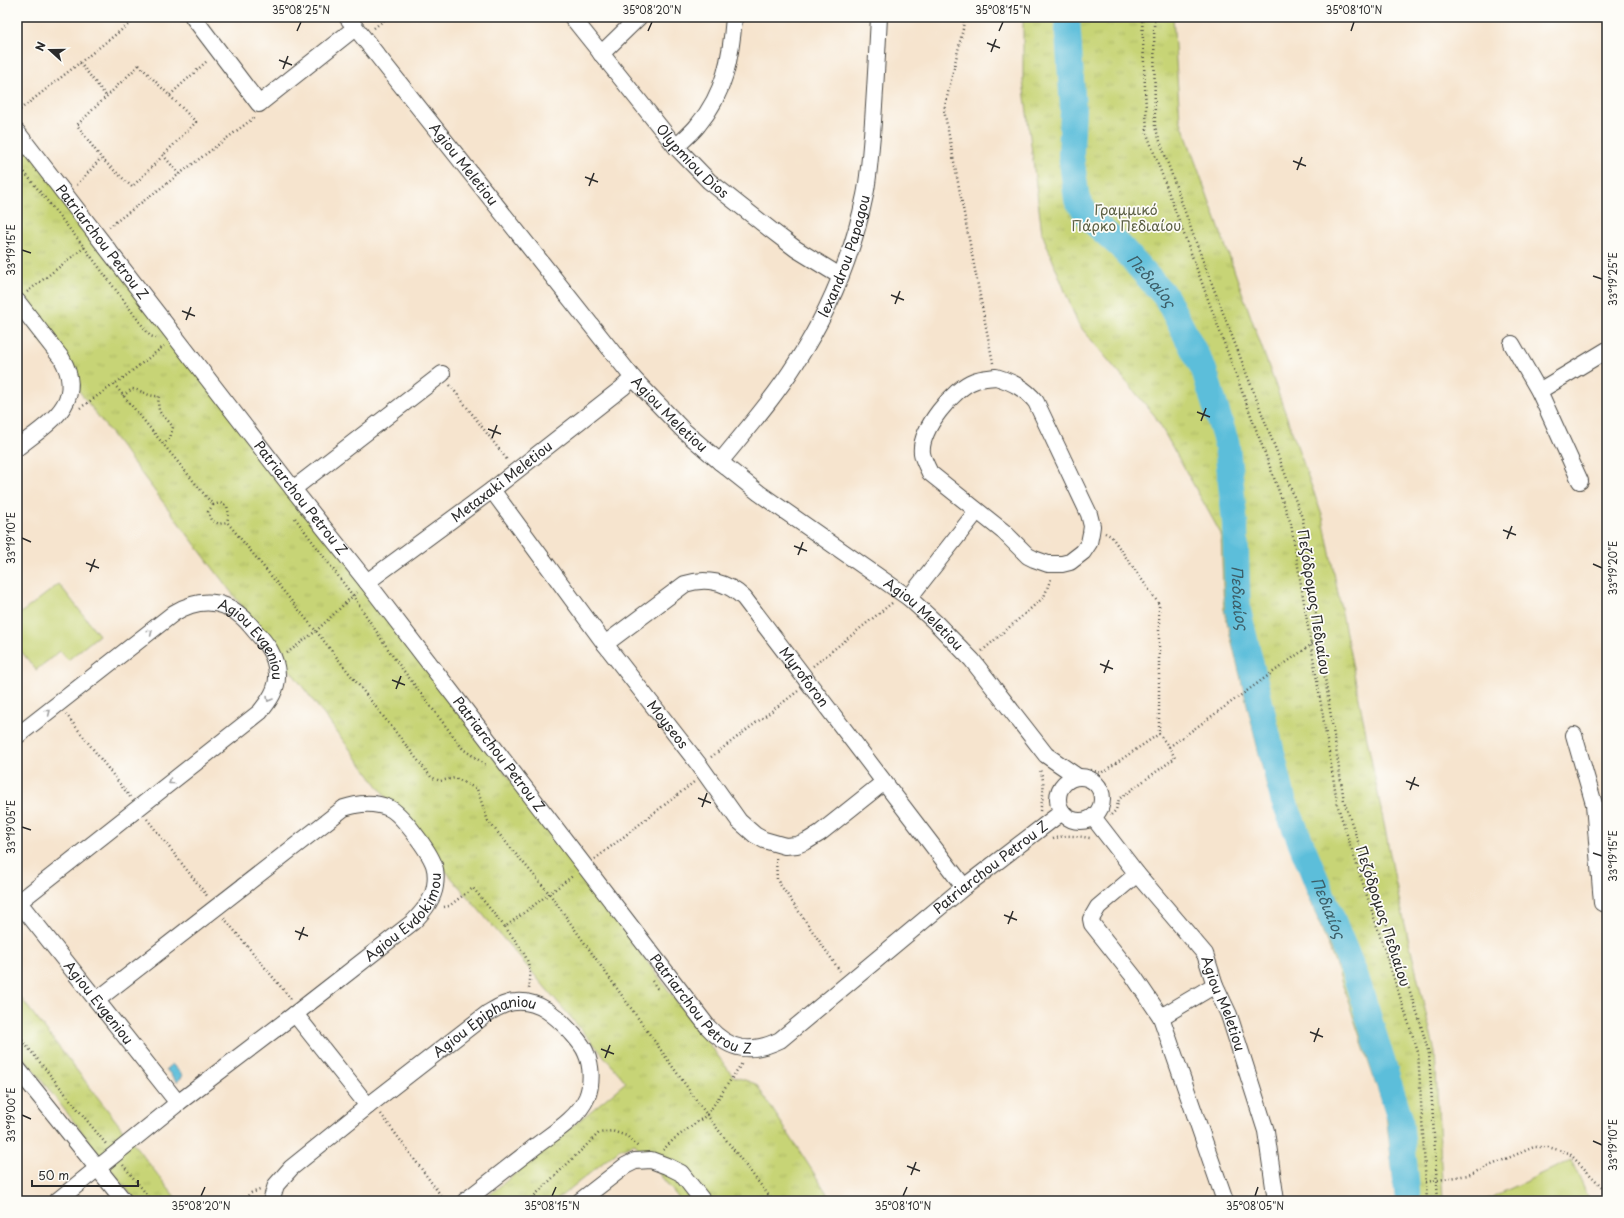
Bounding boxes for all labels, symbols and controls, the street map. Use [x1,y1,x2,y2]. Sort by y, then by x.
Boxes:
text: 35°08'25"N [272,2,330,17]
text: 35°08'20"N [623,2,682,17]
text: 35°08'15"N [975,2,1031,17]
text: 35°08'10"N [1326,2,1382,17]
north arrow [30,30,70,70]
text: N [31,39,50,53]
street label: Agiou Meletiou [425,118,504,210]
street label: Olypmiou Dios [651,119,734,203]
street label: Patriarchou Petrou Z [51,180,154,304]
street label: lexandrou Papagou [813,193,875,321]
park label: Γραμμικό Πάρκο Πεδιαίου [1071,199,1181,236]
text: 33°19'15"E [3,224,18,276]
water label: Πεδιαίος [1122,248,1183,312]
text: 33°19'25"E [1605,252,1620,306]
street label: Agiou Meletiou [627,371,713,457]
street label: Metaxaki Meletiou [446,435,557,527]
street label: Patriarchou Petrou Z [249,436,353,559]
text: 33°19'10"E [3,512,18,564]
street label: Πεζόδρομος Πεδιαίου [1293,528,1336,676]
text: 33°19'20"E [1605,541,1620,595]
water label: Πεδιαίος [1226,565,1256,634]
street label: Agiou Meletiou [880,572,968,655]
street label: Agiou Evgeniou [215,593,288,680]
one-way arrow [145,630,152,637]
street label: Myroforon [775,642,834,711]
street label: Patriarchou Petrou Z [448,692,550,816]
one-way arrow [267,694,274,702]
street label: Moyseos [642,695,694,753]
one-way arrow [43,710,50,717]
one-way arrow [168,777,175,784]
text: 33°19'05"E [3,800,18,854]
street label: Patriarchou Petrou Z [928,816,1052,919]
text: 33°19'15"E [1605,830,1620,882]
street label: Πεζόδρομος Πεδιαίου [1351,843,1416,989]
street label: Agiou Evdokimou [360,873,446,966]
water label: Πεδιαίος [1306,873,1353,943]
street label: Patriarchou Petrou Z [645,949,752,1059]
street label: Agiou Meletiou [1196,953,1251,1054]
street label: Agiou Evgeniou [59,956,139,1049]
street label: Agiou Epiphaniou [428,991,539,1062]
text: 33°19'00"E [3,1088,18,1142]
text: 33°19'10"E [1605,1119,1620,1171]
scale bar [32,1162,138,1188]
text: 50 m [38,1166,69,1184]
text: 35°08'20"N [172,1198,231,1213]
text: 35°08'15"N [524,1198,580,1213]
text: 35°08'10"N [875,1198,931,1213]
text: 35°08'05"N [1226,1198,1284,1213]

